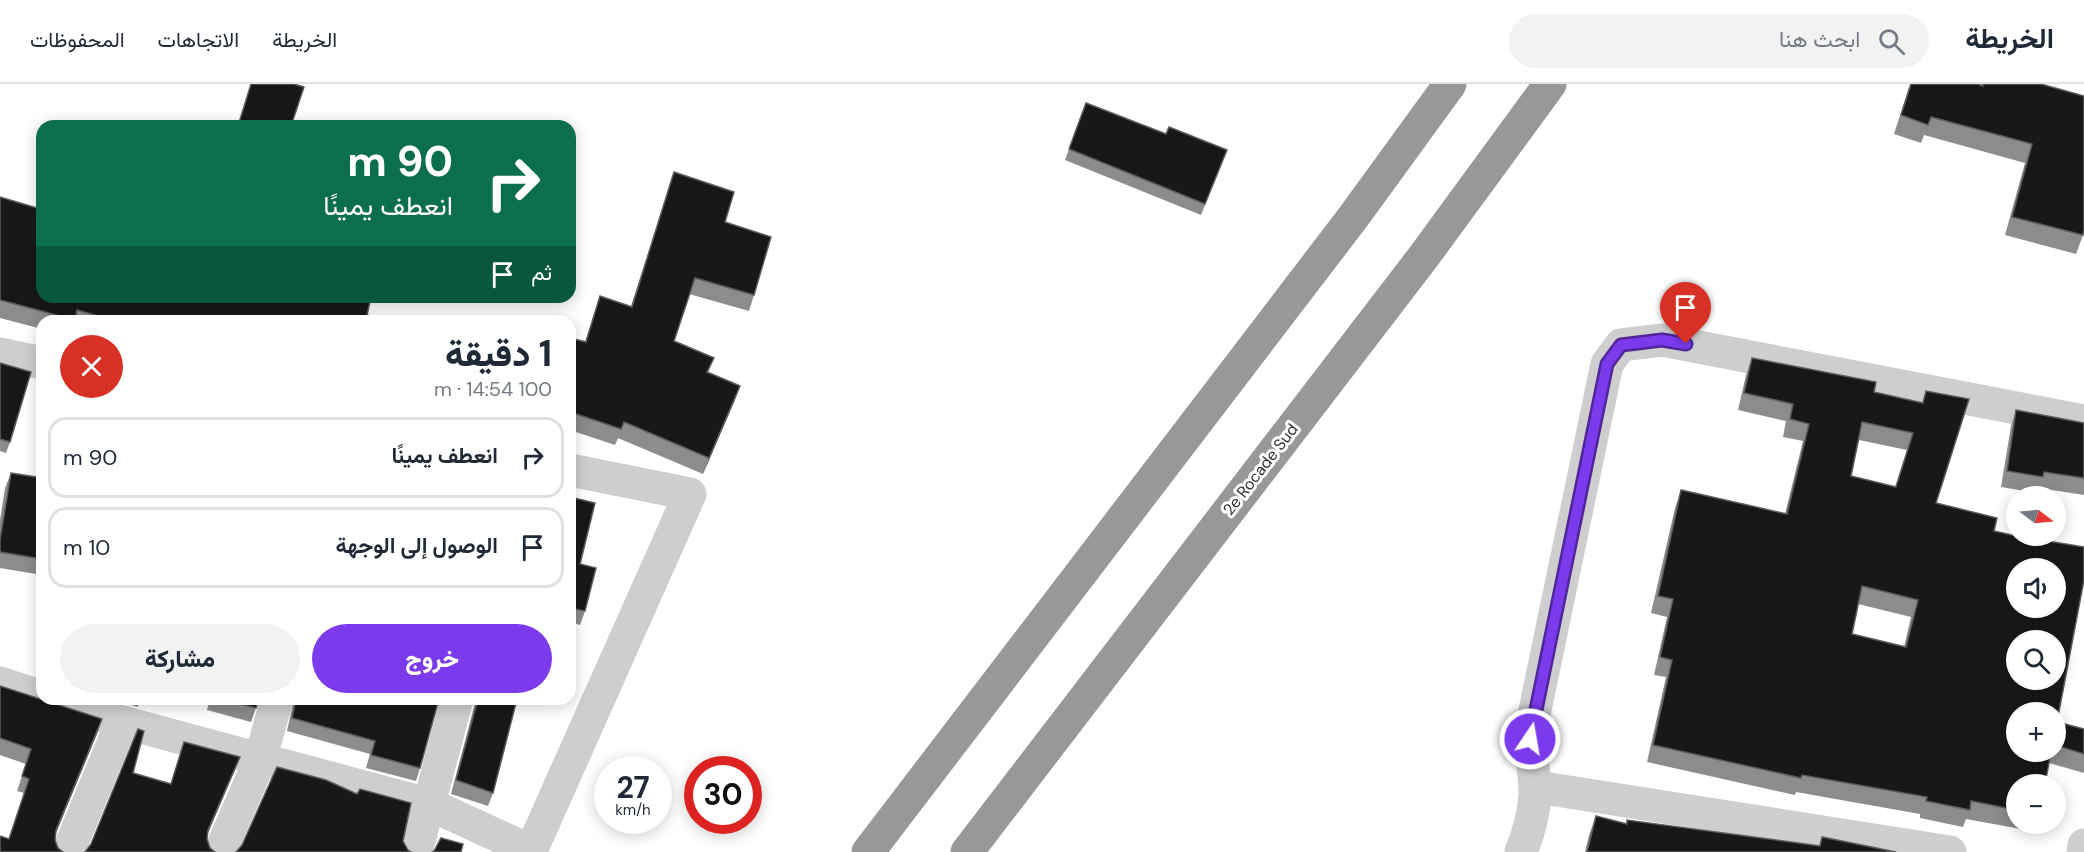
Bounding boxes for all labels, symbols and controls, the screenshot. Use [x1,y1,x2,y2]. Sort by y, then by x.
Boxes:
search box [1509,14,1929,68]
text: الخريطة [1965,20,2054,57]
text: ابحث هنا [1779,25,1860,54]
icon: search [1875,25,1908,58]
text: المحفوظات [30,26,125,54]
text: الاتجاهات [158,26,239,54]
text: الخريطة [272,26,337,54]
text: 90 m [347,134,453,189]
icon: right [474,144,552,222]
text: انعطف يمينًا [323,188,453,223]
icon: arrive [486,258,519,291]
text: ثم [531,258,552,287]
pin [1660,282,1711,344]
icon: arrive [1669,291,1702,324]
text: 1 دقيقة [445,330,552,377]
button: close [60,335,123,398]
text: 100 m · 14:54 [434,376,552,402]
street label: 2e Rocade Sud [1218,419,1303,519]
text: انعطف يمينًا [391,441,498,470]
icon: right [516,441,549,474]
text: 90 m [63,443,117,472]
north arrow [2006,486,2066,546]
map controls [2006,486,2066,834]
text: الوصول إلى الوجهة [336,531,498,560]
icon: arrive [516,531,549,564]
text: 10 m [63,533,110,562]
button: sound [2006,558,2066,618]
button: مشاركة [60,624,300,693]
button: خروج [312,624,552,693]
button: search [2006,630,2066,690]
button: + [2006,702,2066,762]
position arrow [1498,707,1562,771]
speed limit sign: 30 [684,756,762,834]
text: 27 [616,768,650,807]
button: − [2006,774,2066,834]
text: km/h [615,800,651,820]

